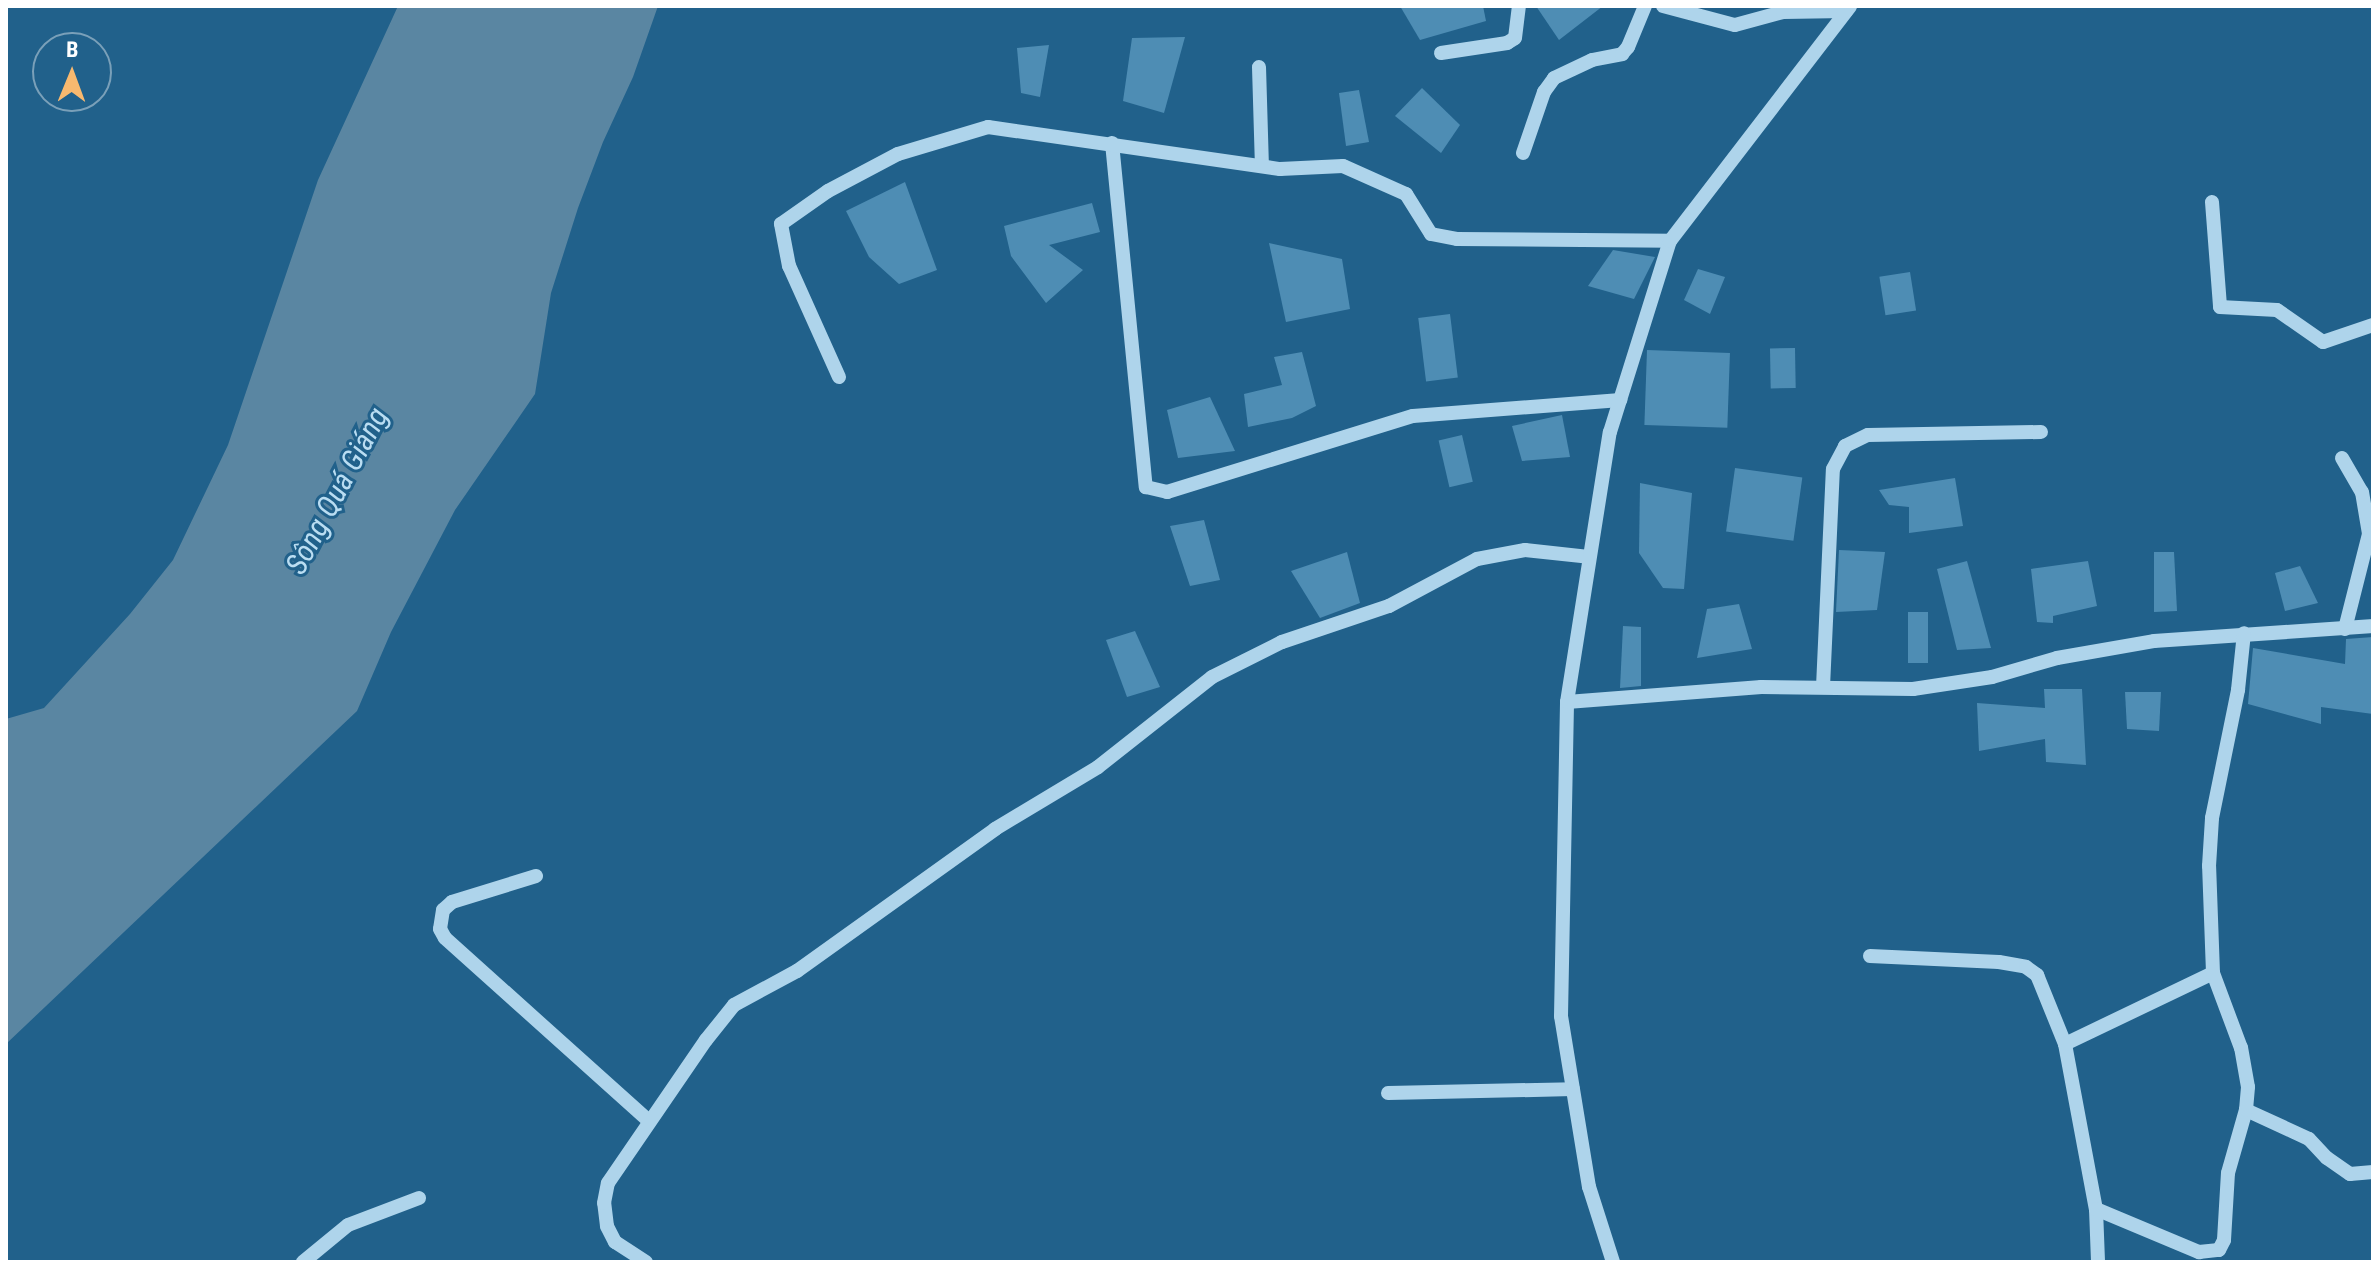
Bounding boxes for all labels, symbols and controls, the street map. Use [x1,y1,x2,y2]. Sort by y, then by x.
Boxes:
north arrow [32,32,112,112]
text: B [66,37,79,62]
water label: Sông Quá Giáng [278,402,396,580]

